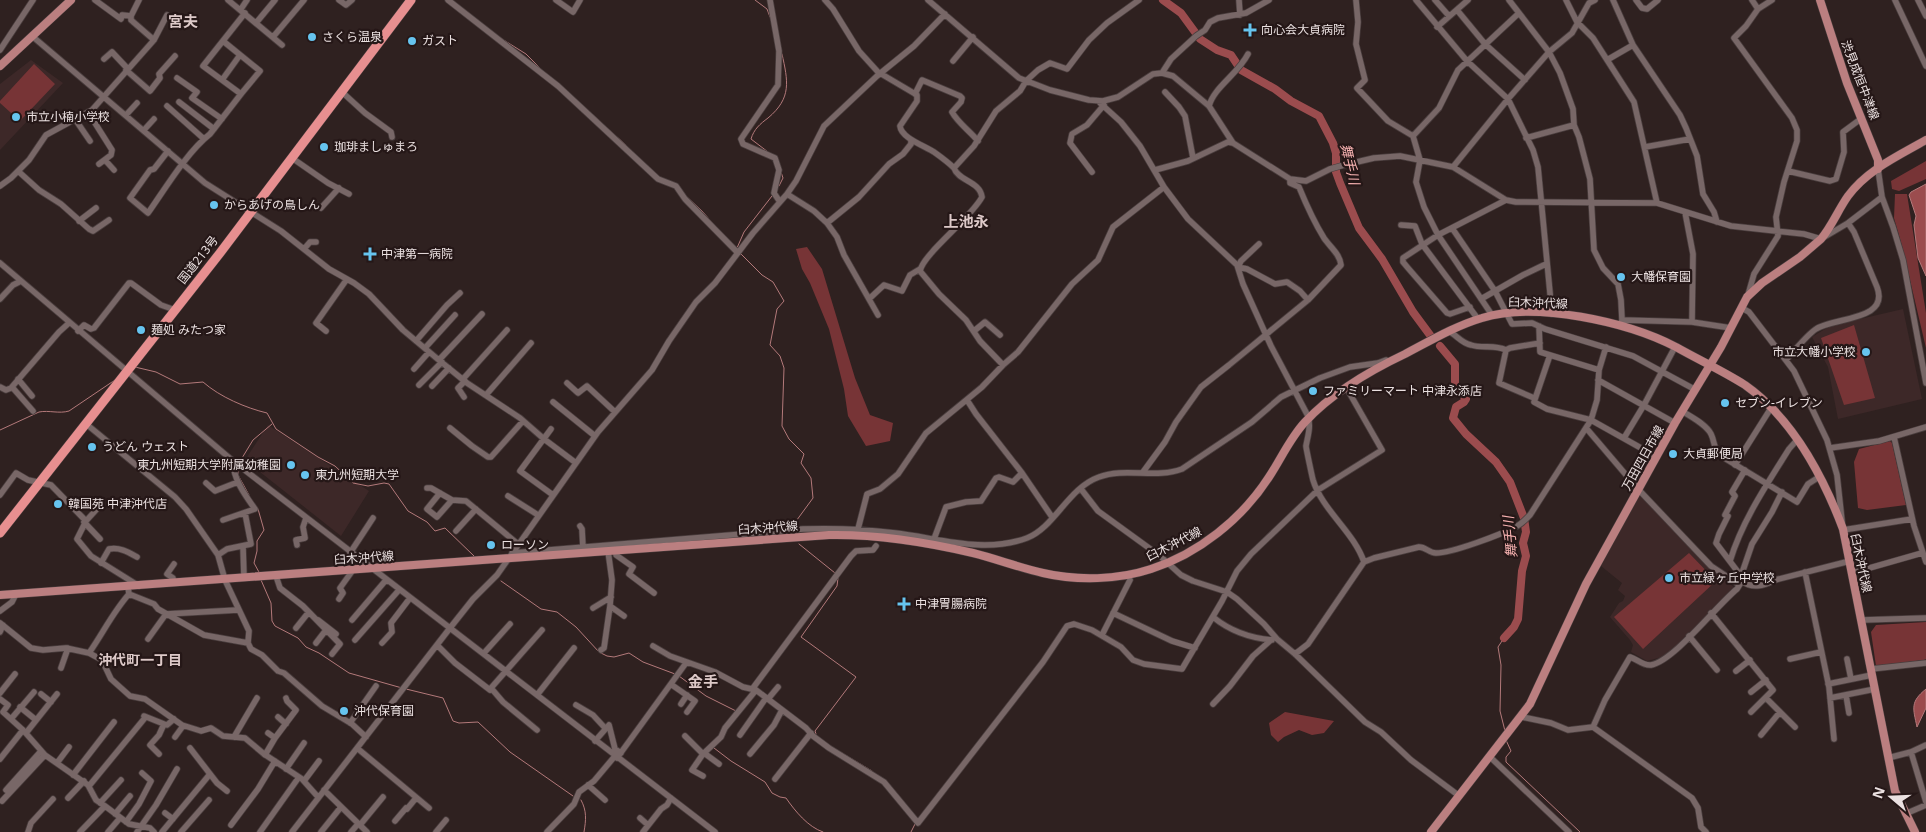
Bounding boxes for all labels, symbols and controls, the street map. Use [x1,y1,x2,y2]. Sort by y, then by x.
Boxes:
district label: 宮夫 [168,11,198,31]
place label: 向心会大貞病院 [1261,21,1345,38]
marker: 向心会大貞病院 [1243,23,1257,37]
place label: さくら温泉 [322,28,382,45]
marker: さくら温泉 [306,31,318,43]
place label: ガスト [422,32,458,49]
marker: ガスト [406,35,418,47]
street label: 渋見成恒中津線 [1837,38,1883,122]
place label: 市立小楠小学校 [26,108,110,125]
marker: 市立小楠小学校 [10,111,22,123]
place label: 珈琲ましゅまろ [334,138,418,155]
marker: 珈琲ましゅまろ [318,141,330,153]
water label: 舞手川 [1337,141,1365,188]
place label: からあげの鳥しん [224,196,320,213]
marker: からあげの鳥しん [208,199,220,211]
district label: 上池永 [943,211,989,231]
street label: 国道213号 [173,232,222,287]
place label: 中津第一病院 [381,245,453,262]
marker: 中津第一病院 [363,247,377,261]
place label: 大幡保育園 [1631,268,1691,285]
marker: 大幡保育園 [1615,271,1627,283]
street label: 臼木沖代線 [1508,293,1568,312]
place label: 麺処 みたつ家 [151,321,226,338]
marker: 麺処 みたつ家 [135,324,147,336]
place label: 市立大幡小学校 [1772,343,1856,360]
marker: 市立大幡小学校 [1860,346,1872,358]
place label: ファミリーマート 中津永添店 [1323,382,1482,399]
marker: ファミリーマート 中津永添店 [1307,385,1319,397]
place label: セブン-イレブン [1735,394,1823,411]
marker: セブン-イレブン [1719,397,1731,409]
street label: 万田四日市線 [1618,422,1667,493]
place label: うどん ウェスト [102,438,189,455]
marker: うどん ウェスト [86,441,98,453]
place label: 大貞郵便局 [1683,445,1743,462]
marker: 大貞郵便局 [1667,448,1679,460]
place label: 東九州短期大学附属幼稚園 [137,456,281,473]
marker: 東九州短期大学附属幼稚園 [285,459,297,471]
place label: 東九州短期大学 [315,466,399,483]
marker: 東九州短期大学 [299,469,311,481]
place label: 韓国苑 中津沖代店 [68,495,167,512]
marker: 韓国苑 中津沖代店 [52,498,64,510]
water label: 舞手川 [1498,513,1521,559]
street label: 臼木沖代線 [737,517,798,538]
street label: 臼木沖代線 [1143,522,1204,565]
street label: 臼木沖代線 [1847,532,1876,594]
place label: ローソン [501,536,549,553]
marker: ローソン [485,539,497,551]
street label: 臼木沖代線 [333,547,394,568]
place label: 市立緑ヶ丘中学校 [1679,569,1775,586]
marker: 市立緑ヶ丘中学校 [1663,572,1675,584]
place label: 中津胃腸病院 [915,595,987,612]
marker: 中津胃腸病院 [897,597,911,611]
district label: 沖代町一丁目 [98,650,182,669]
district label: 金手 [688,671,718,691]
place label: 沖代保育園 [354,702,414,719]
marker: 沖代保育園 [338,705,350,717]
north arrow [1866,772,1916,822]
text: N [1867,784,1889,801]

